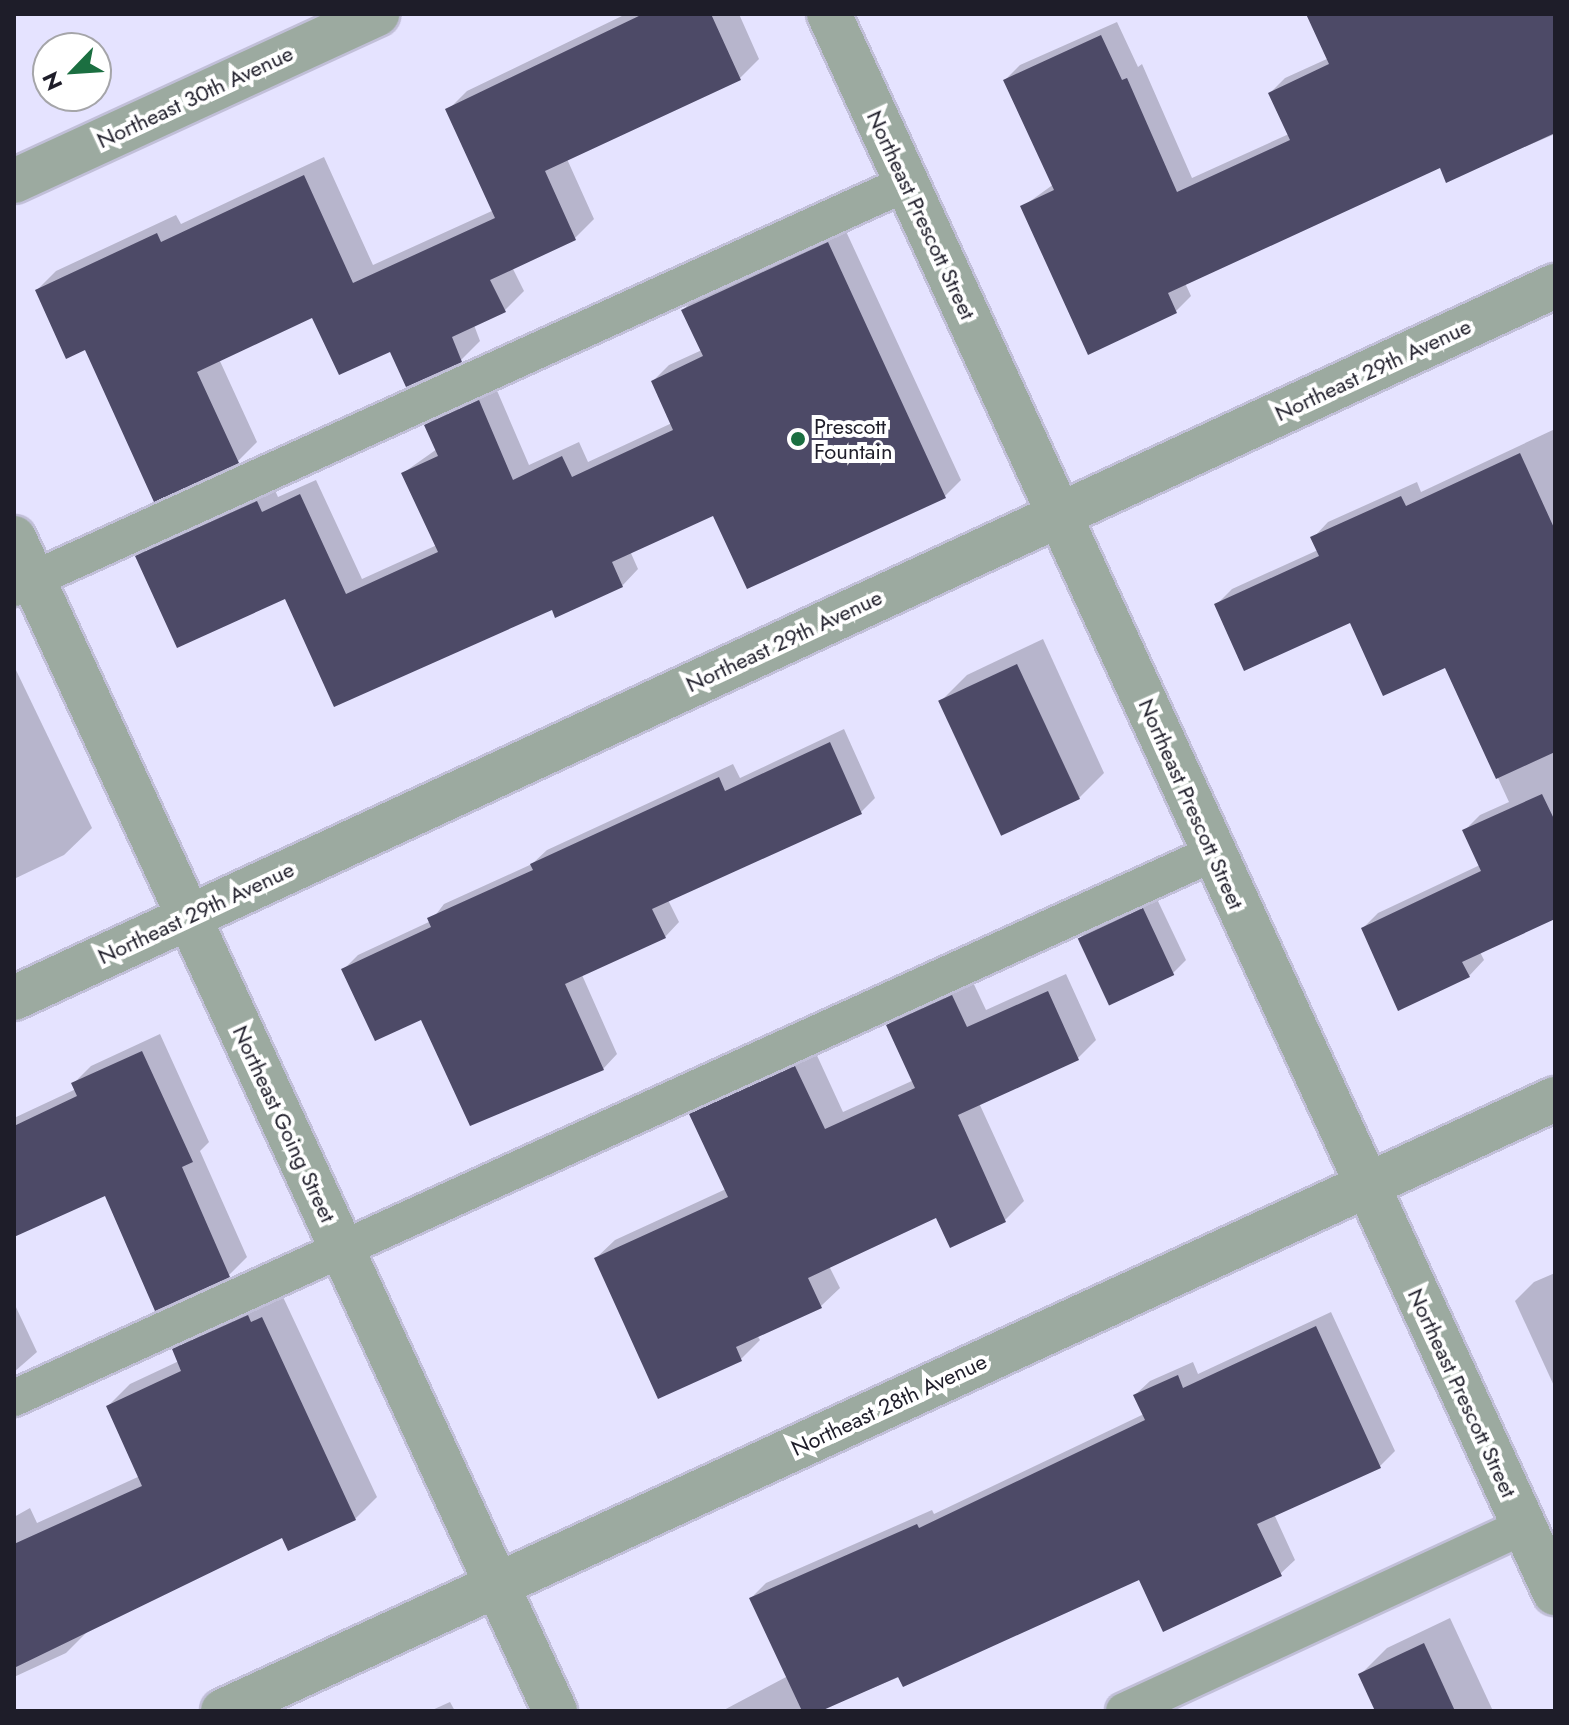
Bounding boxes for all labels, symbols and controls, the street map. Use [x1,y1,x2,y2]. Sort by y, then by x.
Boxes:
north arrow [32,32,112,112]
street label: Northeast 30th Avenue [93,40,297,154]
text: N [34,67,70,96]
street label: Northeast Prescott Street [861,106,981,324]
street label: Northeast 29th Avenue [1271,313,1475,427]
place label: Prescott Fountain [814,413,893,464]
marker: Prescott Fountain [789,430,807,448]
street label: Northeast 29th Avenue [682,584,886,698]
street label: Northeast Prescott Street [1133,695,1249,913]
street label: Northeast 29th Avenue [94,856,298,970]
street label: Northeast Going Street [227,1021,341,1227]
street label: Northeast Prescott Street [1402,1284,1522,1502]
street label: Northeast 28th Avenue [787,1348,991,1462]

